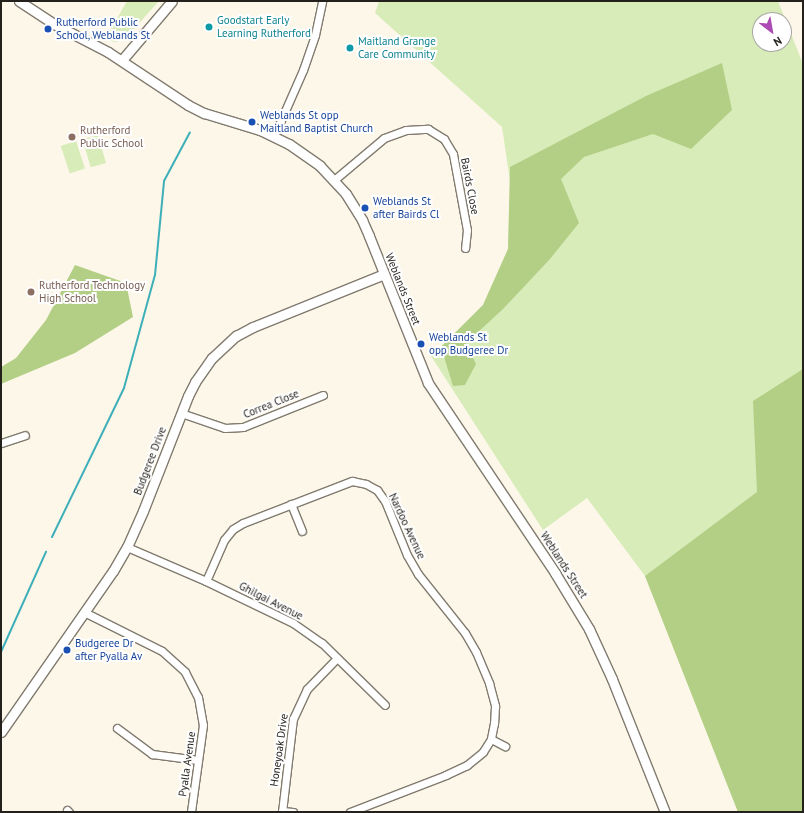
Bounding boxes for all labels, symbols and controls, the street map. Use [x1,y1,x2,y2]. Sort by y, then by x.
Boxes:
north arrow [752,12,792,52]
place label: Goodstart Early Learning Rutherford [217,14,311,40]
place label: Rutherford Public School, Weblands St [56,16,151,42]
marker: Goodstart Early Learning Rutherford [204,22,214,32]
marker: Rutherford Public School, Weblands St [43,24,53,34]
text: N [771,34,784,49]
place label: Maitland Grange Care Community [358,35,436,61]
marker: Maitland Grange Care Community [345,43,355,53]
place label: Weblands St opp Maitland Baptist Church [260,109,373,135]
marker: Weblands St opp Maitland Baptist Church [247,117,257,127]
place label: Rutherford Public School [80,124,144,150]
marker: Rutherford Public School [67,132,77,142]
street label: Bairds Close [458,156,482,216]
place label: Weblands St after Bairds Cl [373,195,439,221]
marker: Weblands St after Bairds Cl [360,203,370,213]
street label: Weblands Street [383,251,423,327]
place label: Rutherford Technology High School [39,279,146,305]
marker: Rutherford Technology High School [26,287,36,297]
place label: Weblands St opp Budgeree Dr [429,331,508,357]
marker: Weblands St opp Budgeree Dr [416,339,426,349]
street label: Correa Close [241,387,301,421]
street label: Budgeree Drive [131,425,169,497]
street label: Nardoo Avenue [386,491,428,561]
street label: Weblands Street [538,529,590,601]
street label: Ghilgai Avenue [237,579,305,623]
place label: Budgeree Dr after Pyalla Av [75,637,143,663]
marker: Budgeree Dr after Pyalla Av [62,645,72,655]
street label: Honeyoak Drive [267,713,291,787]
street label: Pyalla Avenue [176,730,198,798]

